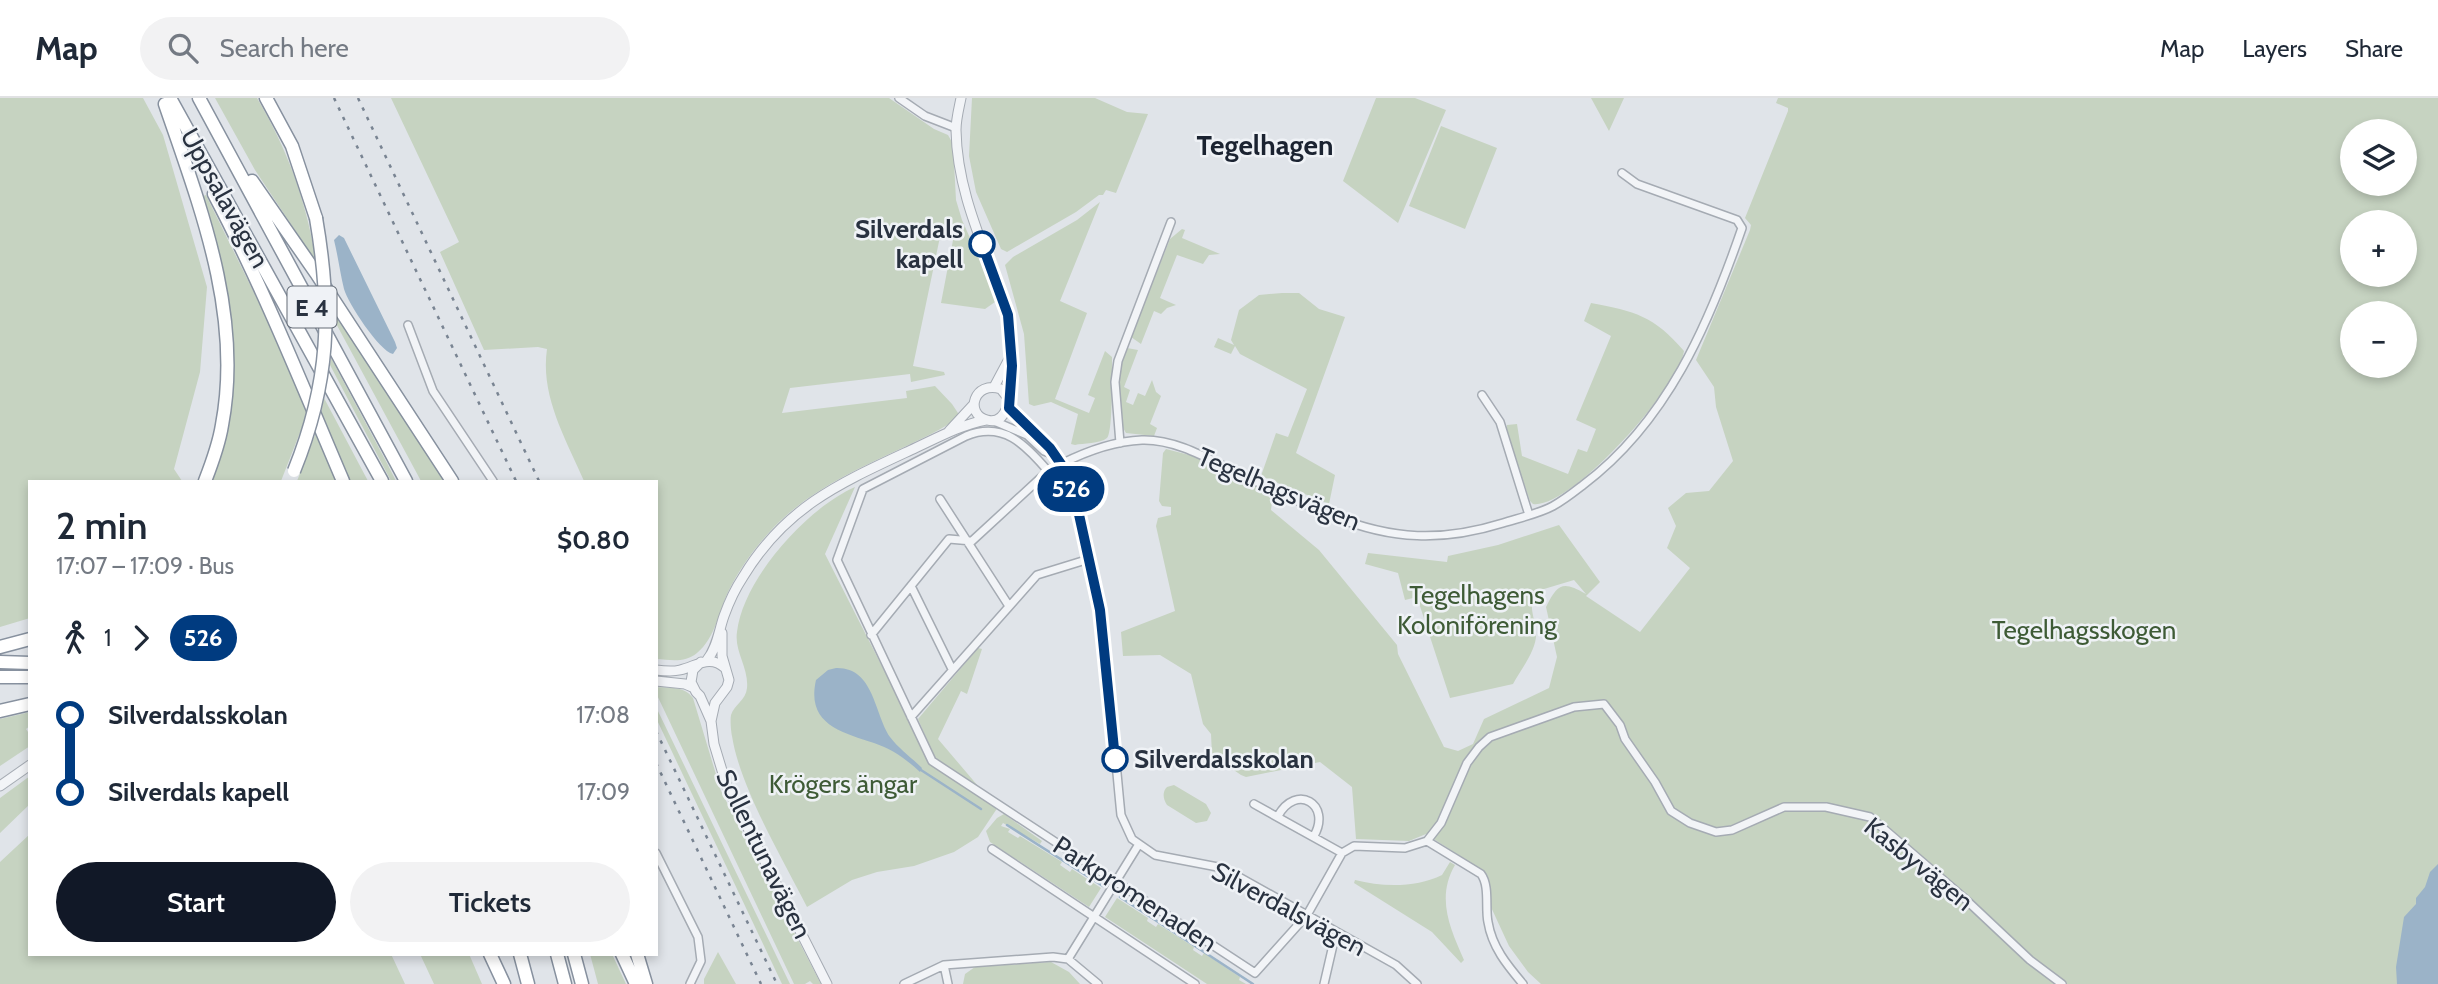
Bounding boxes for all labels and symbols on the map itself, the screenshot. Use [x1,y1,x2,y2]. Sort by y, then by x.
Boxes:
street label: Uppsalavägen [174,123,276,273]
district label: Tegelhagen [1197,128,1333,162]
place label: Silverdals kapell [855,213,963,275]
marker: Silverdals kapell [969,231,995,257]
road number: E 4 [288,286,336,328]
street label: Tegelhagsvägen [1193,440,1365,538]
line badge: 526 [1031,466,1111,512]
park label: Tegelhagens Koloniförening [1397,579,1558,641]
park label: Tegelhagsskogen [1992,614,2176,646]
place label: Silverdalsskolan [1134,743,1314,775]
marker: Silverdalsskolan [1102,746,1128,772]
street label: Sollentunavägen [709,764,819,944]
park label: Krögers ängar [769,768,918,800]
street label: Kasbyvägen [1858,810,1980,918]
street label: Parkpromenaden [1047,829,1223,959]
street label: Silverdalsvägen [1206,855,1372,963]

